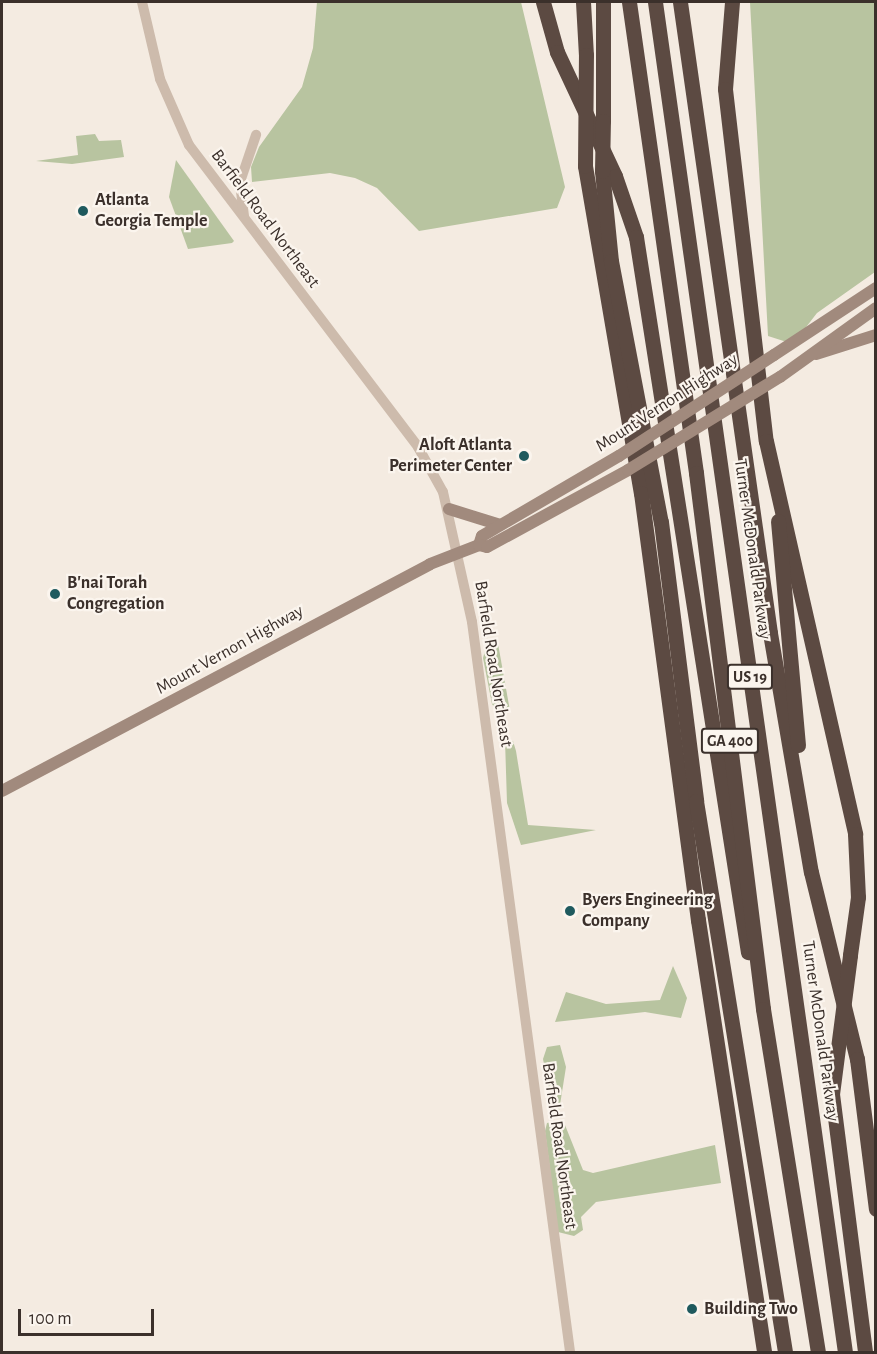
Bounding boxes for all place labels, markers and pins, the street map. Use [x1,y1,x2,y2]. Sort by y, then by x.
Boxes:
place label: Atlanta Georgia Temple [95,190,208,232]
marker: Atlanta Georgia Temple [76,204,90,218]
place label: Aloft Atlanta Perimeter Center [389,435,512,478]
marker: Aloft Atlanta Perimeter Center [517,449,531,463]
place label: B'nai Torah Congregation [67,573,164,616]
marker: B'nai Torah Congregation [48,587,62,601]
place label: Byers Engineering Company [582,890,713,932]
marker: Byers Engineering Company [563,904,577,918]
place label: Building Two [704,1298,798,1320]
marker: Building Two [685,1302,699,1316]

